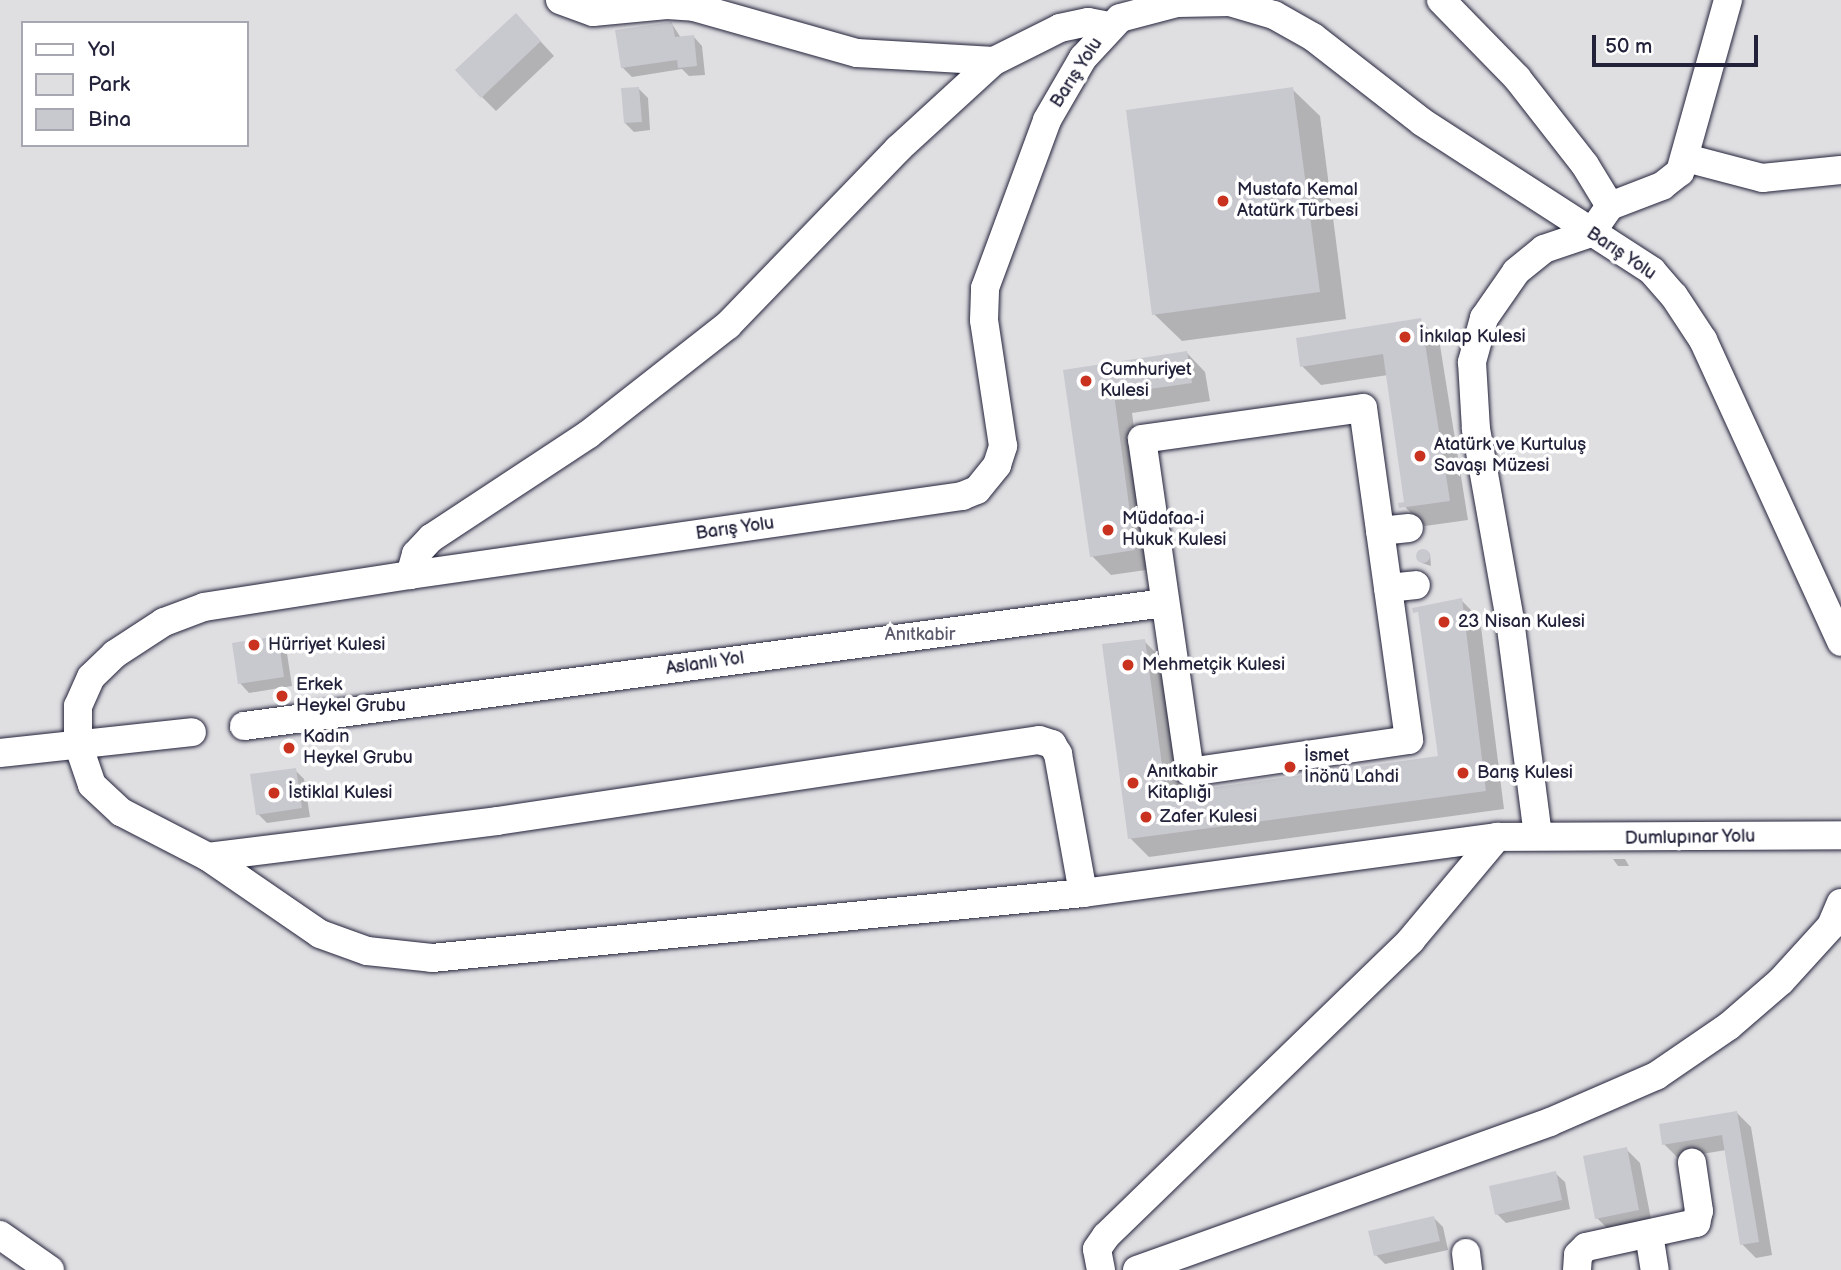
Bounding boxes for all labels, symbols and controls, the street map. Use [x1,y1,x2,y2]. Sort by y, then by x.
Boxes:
legend [21,21,248,147]
scale bar [1596,21,1762,65]
street label: Barış Yolu [1046,33,1108,113]
text: 50 m [1605,34,1652,59]
text: Yol [88,37,115,62]
text: Park [88,72,130,97]
text: Bina [88,107,131,132]
place label: Mustafa Kemal Atatürk Türbesi [1237,180,1359,222]
marker: Mustafa Kemal Atatürk Türbesi [1215,193,1231,209]
street label: Barış Yolu [1582,223,1660,285]
place label: İnkılap Kulesi [1419,326,1526,348]
marker: İnkılap Kulesi [1397,329,1413,345]
place label: Cumhuriyet Kulesi [1100,360,1192,402]
marker: Cumhuriyet Kulesi [1078,373,1094,389]
place label: Atatürk ve Kurtuluş Savaşı Müzesi [1434,435,1586,478]
marker: Atatürk ve Kurtuluş Savaşı Müzesi [1412,448,1428,464]
place label: Müdafaa-i Hukuk Kulesi [1122,509,1227,552]
street label: Barış Yolu [694,513,776,545]
marker: Müdafaa-i Hukuk Kulesi [1100,522,1116,538]
place label: 23 Nisan Kulesi [1458,611,1585,633]
marker: 23 Nisan Kulesi [1436,614,1452,630]
park label: Anıtkabir [885,624,955,646]
place label: Hürriyet Kulesi [268,634,386,656]
marker: Hürriyet Kulesi [246,637,262,653]
street label: Aslanlı Yol [664,648,746,680]
place label: Mehmetçik Kulesi [1142,654,1285,676]
marker: Mehmetçik Kulesi [1120,657,1136,673]
place label: Erkek Heykel Grubu [296,675,406,718]
marker: Erkek Heykel Grubu [274,688,290,704]
place label: Kadın Heykel Grubu [303,727,413,770]
marker: Kadın Heykel Grubu [281,740,297,756]
place label: İsmet İnönü Lahdi [1304,746,1399,788]
marker: İsmet İnönü Lahdi [1282,759,1298,775]
place label: Anıtkabir Kitaplığı [1147,762,1217,804]
place label: Barış Kulesi [1477,762,1573,784]
marker: Barış Kulesi [1455,765,1471,781]
marker: Anıtkabir Kitaplığı [1125,775,1141,791]
place label: İstiklal Kulesi [288,782,393,804]
marker: İstiklal Kulesi [266,785,282,801]
place label: Zafer Kulesi [1160,806,1257,828]
marker: Zafer Kulesi [1138,809,1154,825]
street label: Dumlupınar Yolu [1624,826,1756,850]

